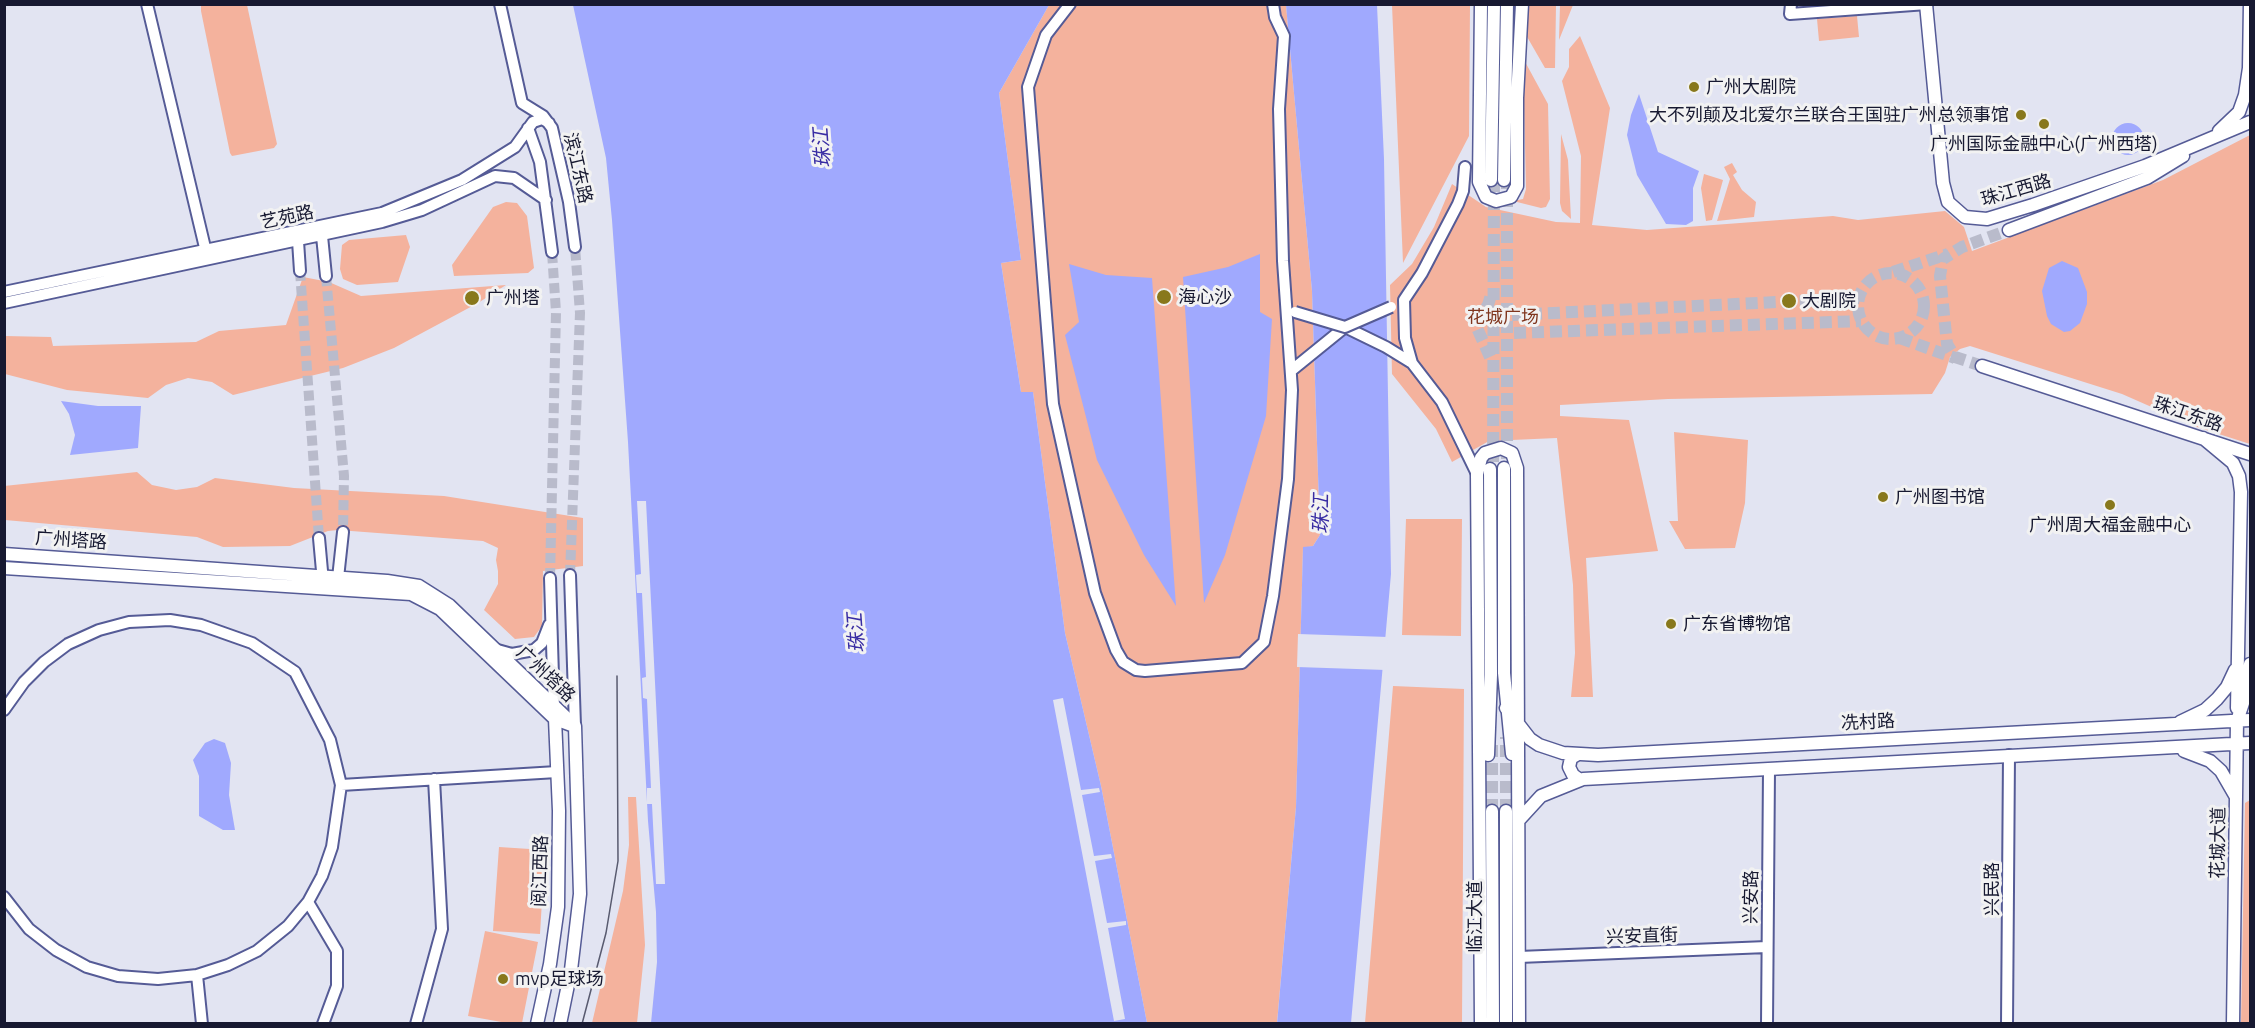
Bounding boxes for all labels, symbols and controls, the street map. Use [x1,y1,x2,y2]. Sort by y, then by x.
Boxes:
place label: 广州大剧院 [1706,76,1796,98]
marker: 广州大剧院 [1687,80,1701,94]
place label: 大不列颠及北爱尔兰联合王国驻广州总领事馆 [1649,104,2009,126]
marker: 大不列颠及北爱尔兰联合王国驻广州总领事馆 [2014,108,2028,122]
marker: 广州国际金融中心(广州西塔) [2037,117,2051,131]
water label: 珠江 [809,127,835,169]
street label: 滨江东路 [559,130,597,206]
place label: 广州国际金融中心(广州西塔) [1930,133,2158,155]
street label: 珠江西路 [1978,170,2054,210]
street label: 艺苑路 [258,201,316,233]
place label: 海心沙 [1178,286,1232,308]
place label: 广州塔 [486,287,540,309]
marker: 海心沙 [1155,288,1173,306]
marker: 广州塔 [463,289,481,307]
place label: 大剧院 [1802,290,1856,312]
marker: 大剧院 [1780,292,1798,310]
park label: 花城广场 [1467,306,1539,328]
street label: 珠江东路 [2150,392,2226,436]
place label: 广州图书馆 [1895,486,1985,508]
marker: 广州图书馆 [1876,490,1890,504]
water label: 珠江 [1309,494,1333,534]
marker: 广州周大福金融中心 [2103,498,2117,512]
place label: 广州周大福金融中心 [2029,514,2191,536]
street label: 广州塔路 [34,527,108,553]
water label: 珠江 [843,612,869,654]
place label: 广东省博物馆 [1683,613,1791,635]
marker: 广东省博物馆 [1664,617,1678,631]
street label: 广州塔路 [512,642,580,706]
street label: 冼村路 [1840,710,1896,734]
street label: 花城大道 [2207,807,2229,879]
street label: 阅江西路 [528,835,552,907]
street label: 兴民路 [1981,862,2003,916]
street label: 兴安路 [1740,870,1762,924]
street label: 临江大道 [1464,881,1486,953]
street label: 兴安直街 [1606,924,1678,948]
place label: mvp足球场 [515,968,604,990]
marker: mvp足球场 [496,972,510,986]

